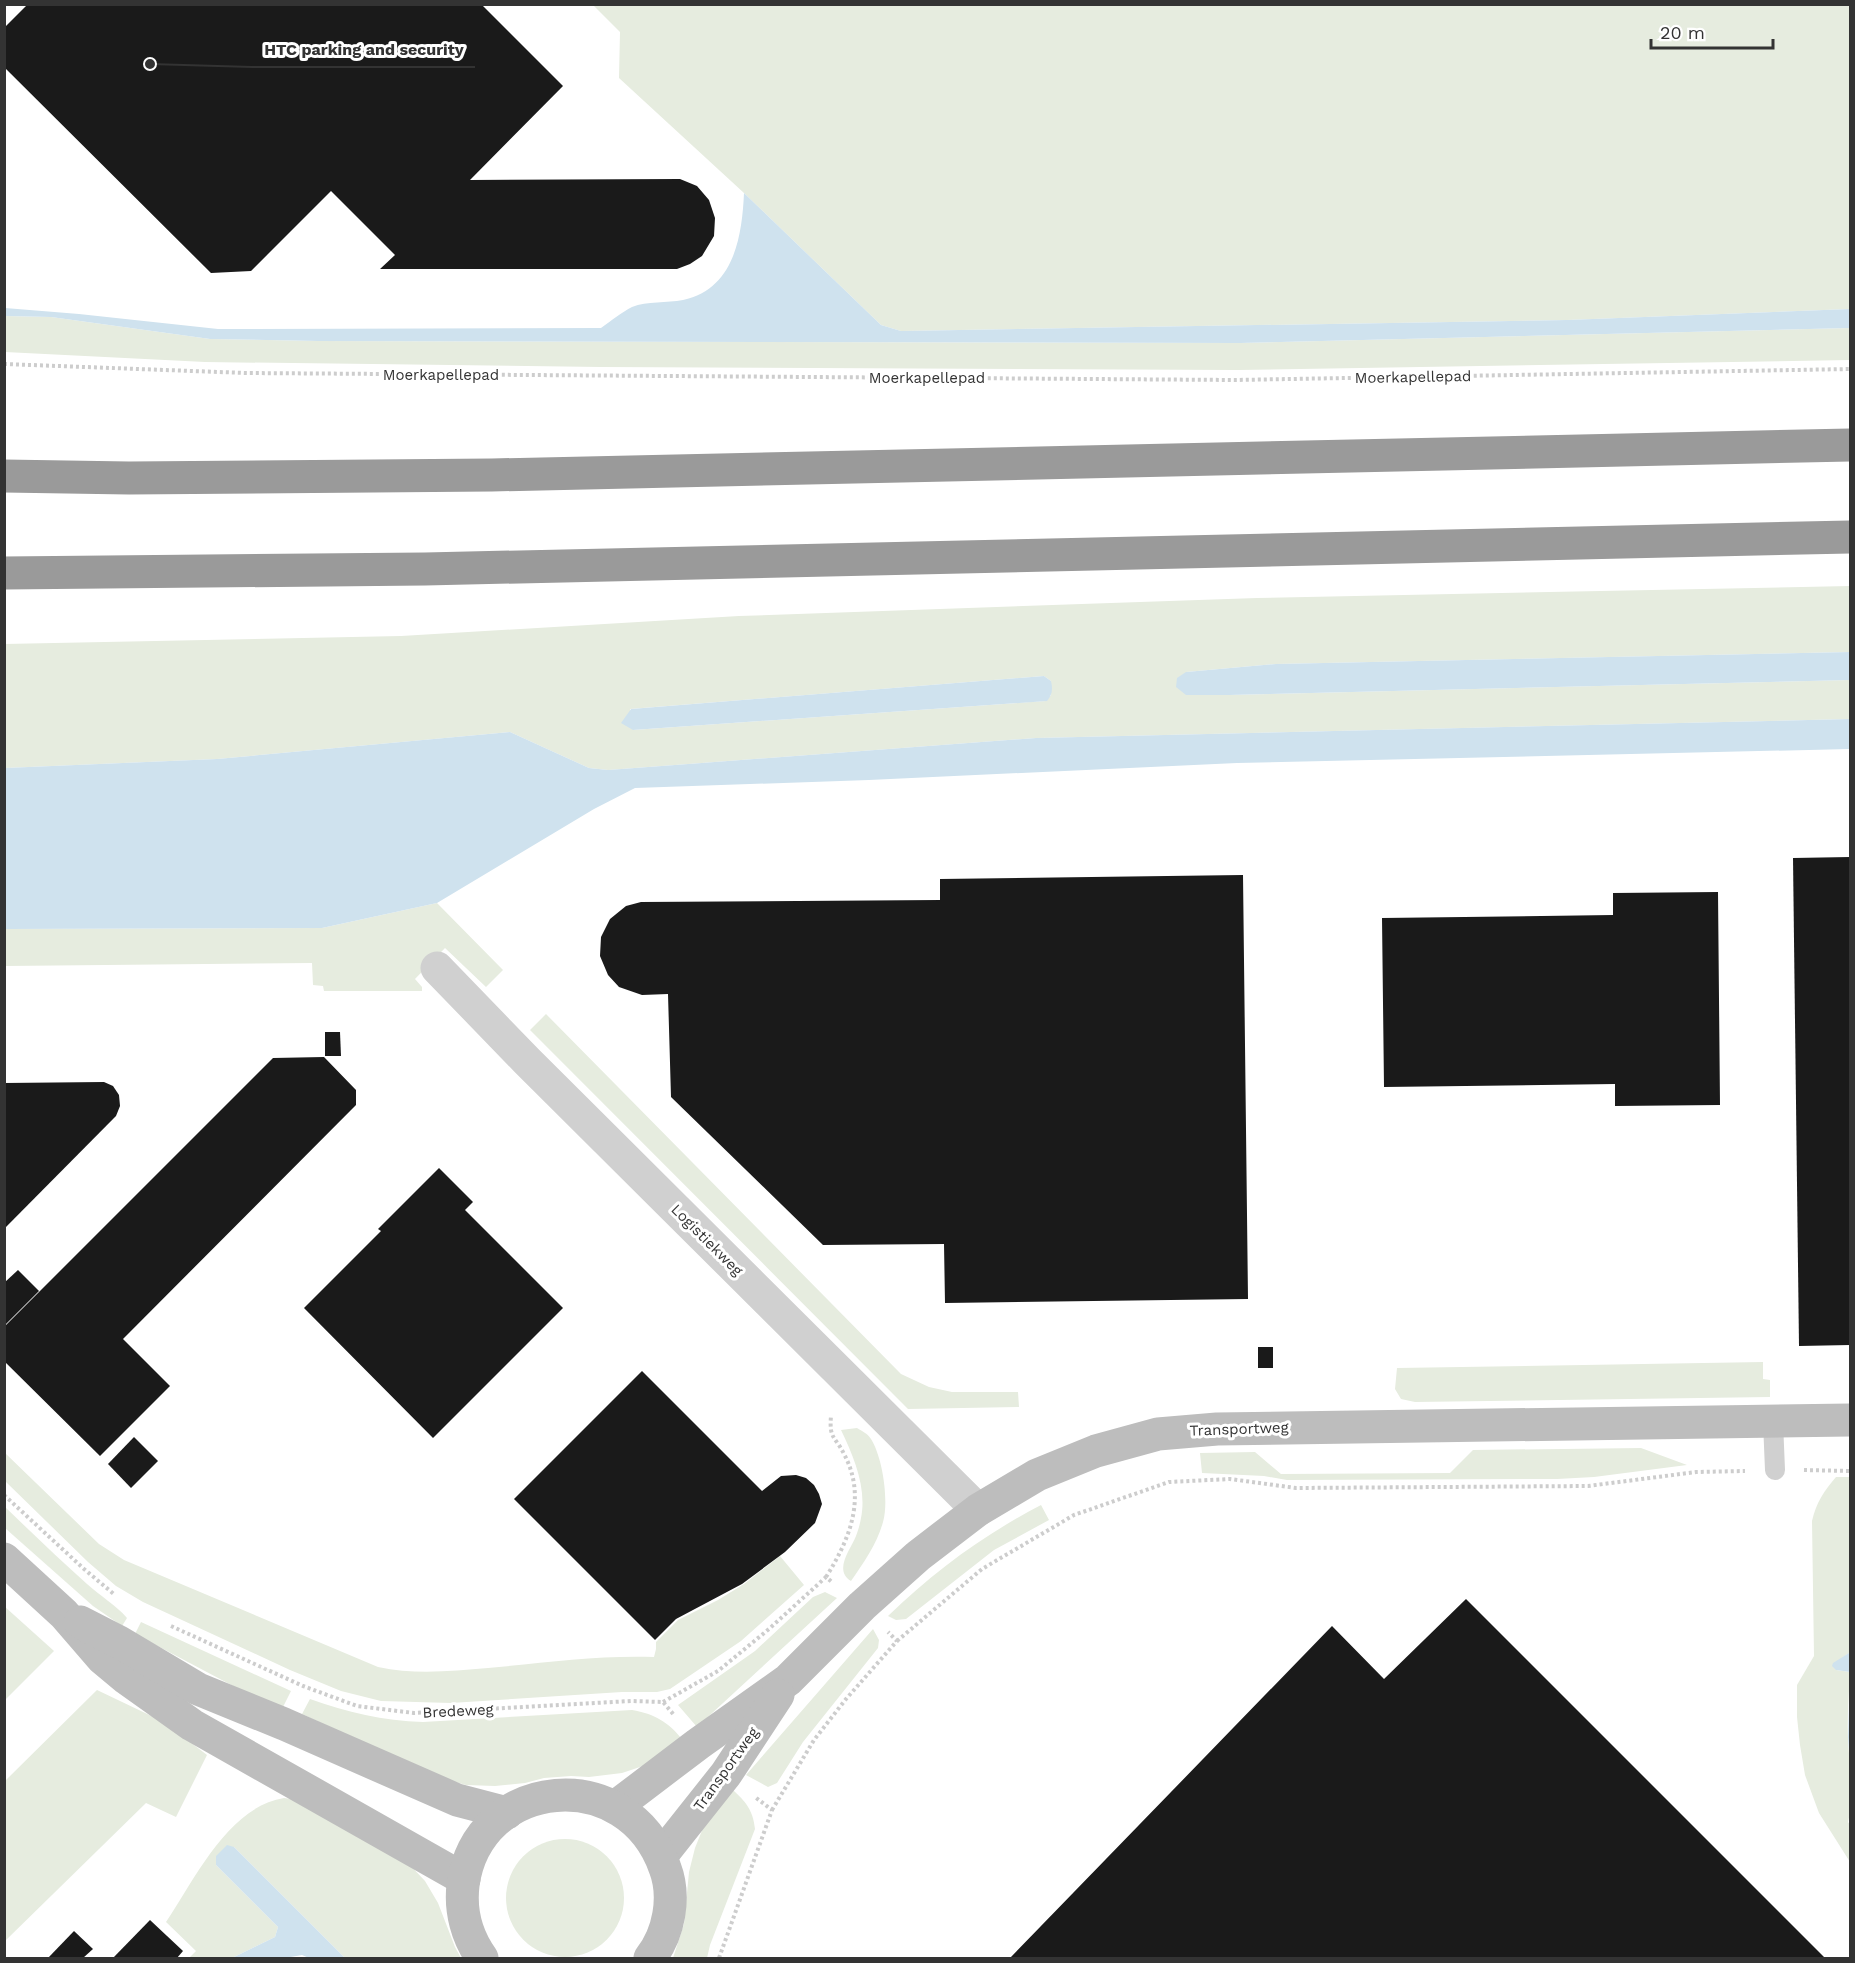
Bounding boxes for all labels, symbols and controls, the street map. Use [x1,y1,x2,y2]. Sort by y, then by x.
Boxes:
scale bar [1651,12,1772,50]
text: 20 m [1660,22,1705,43]
callout: HTC parking and security [252,33,475,67]
text: HTC parking and security [264,40,465,59]
street label: Moerkapellepad [383,366,499,384]
street label: Moerkapellepad [1355,367,1471,387]
street label: Moerkapellepad [869,369,985,387]
street label: Logistiekweg [667,1200,747,1280]
street label: Transportweg [1189,1418,1289,1440]
street label: Bredeweg [422,1700,494,1722]
street label: Transportweg [690,1724,762,1814]

